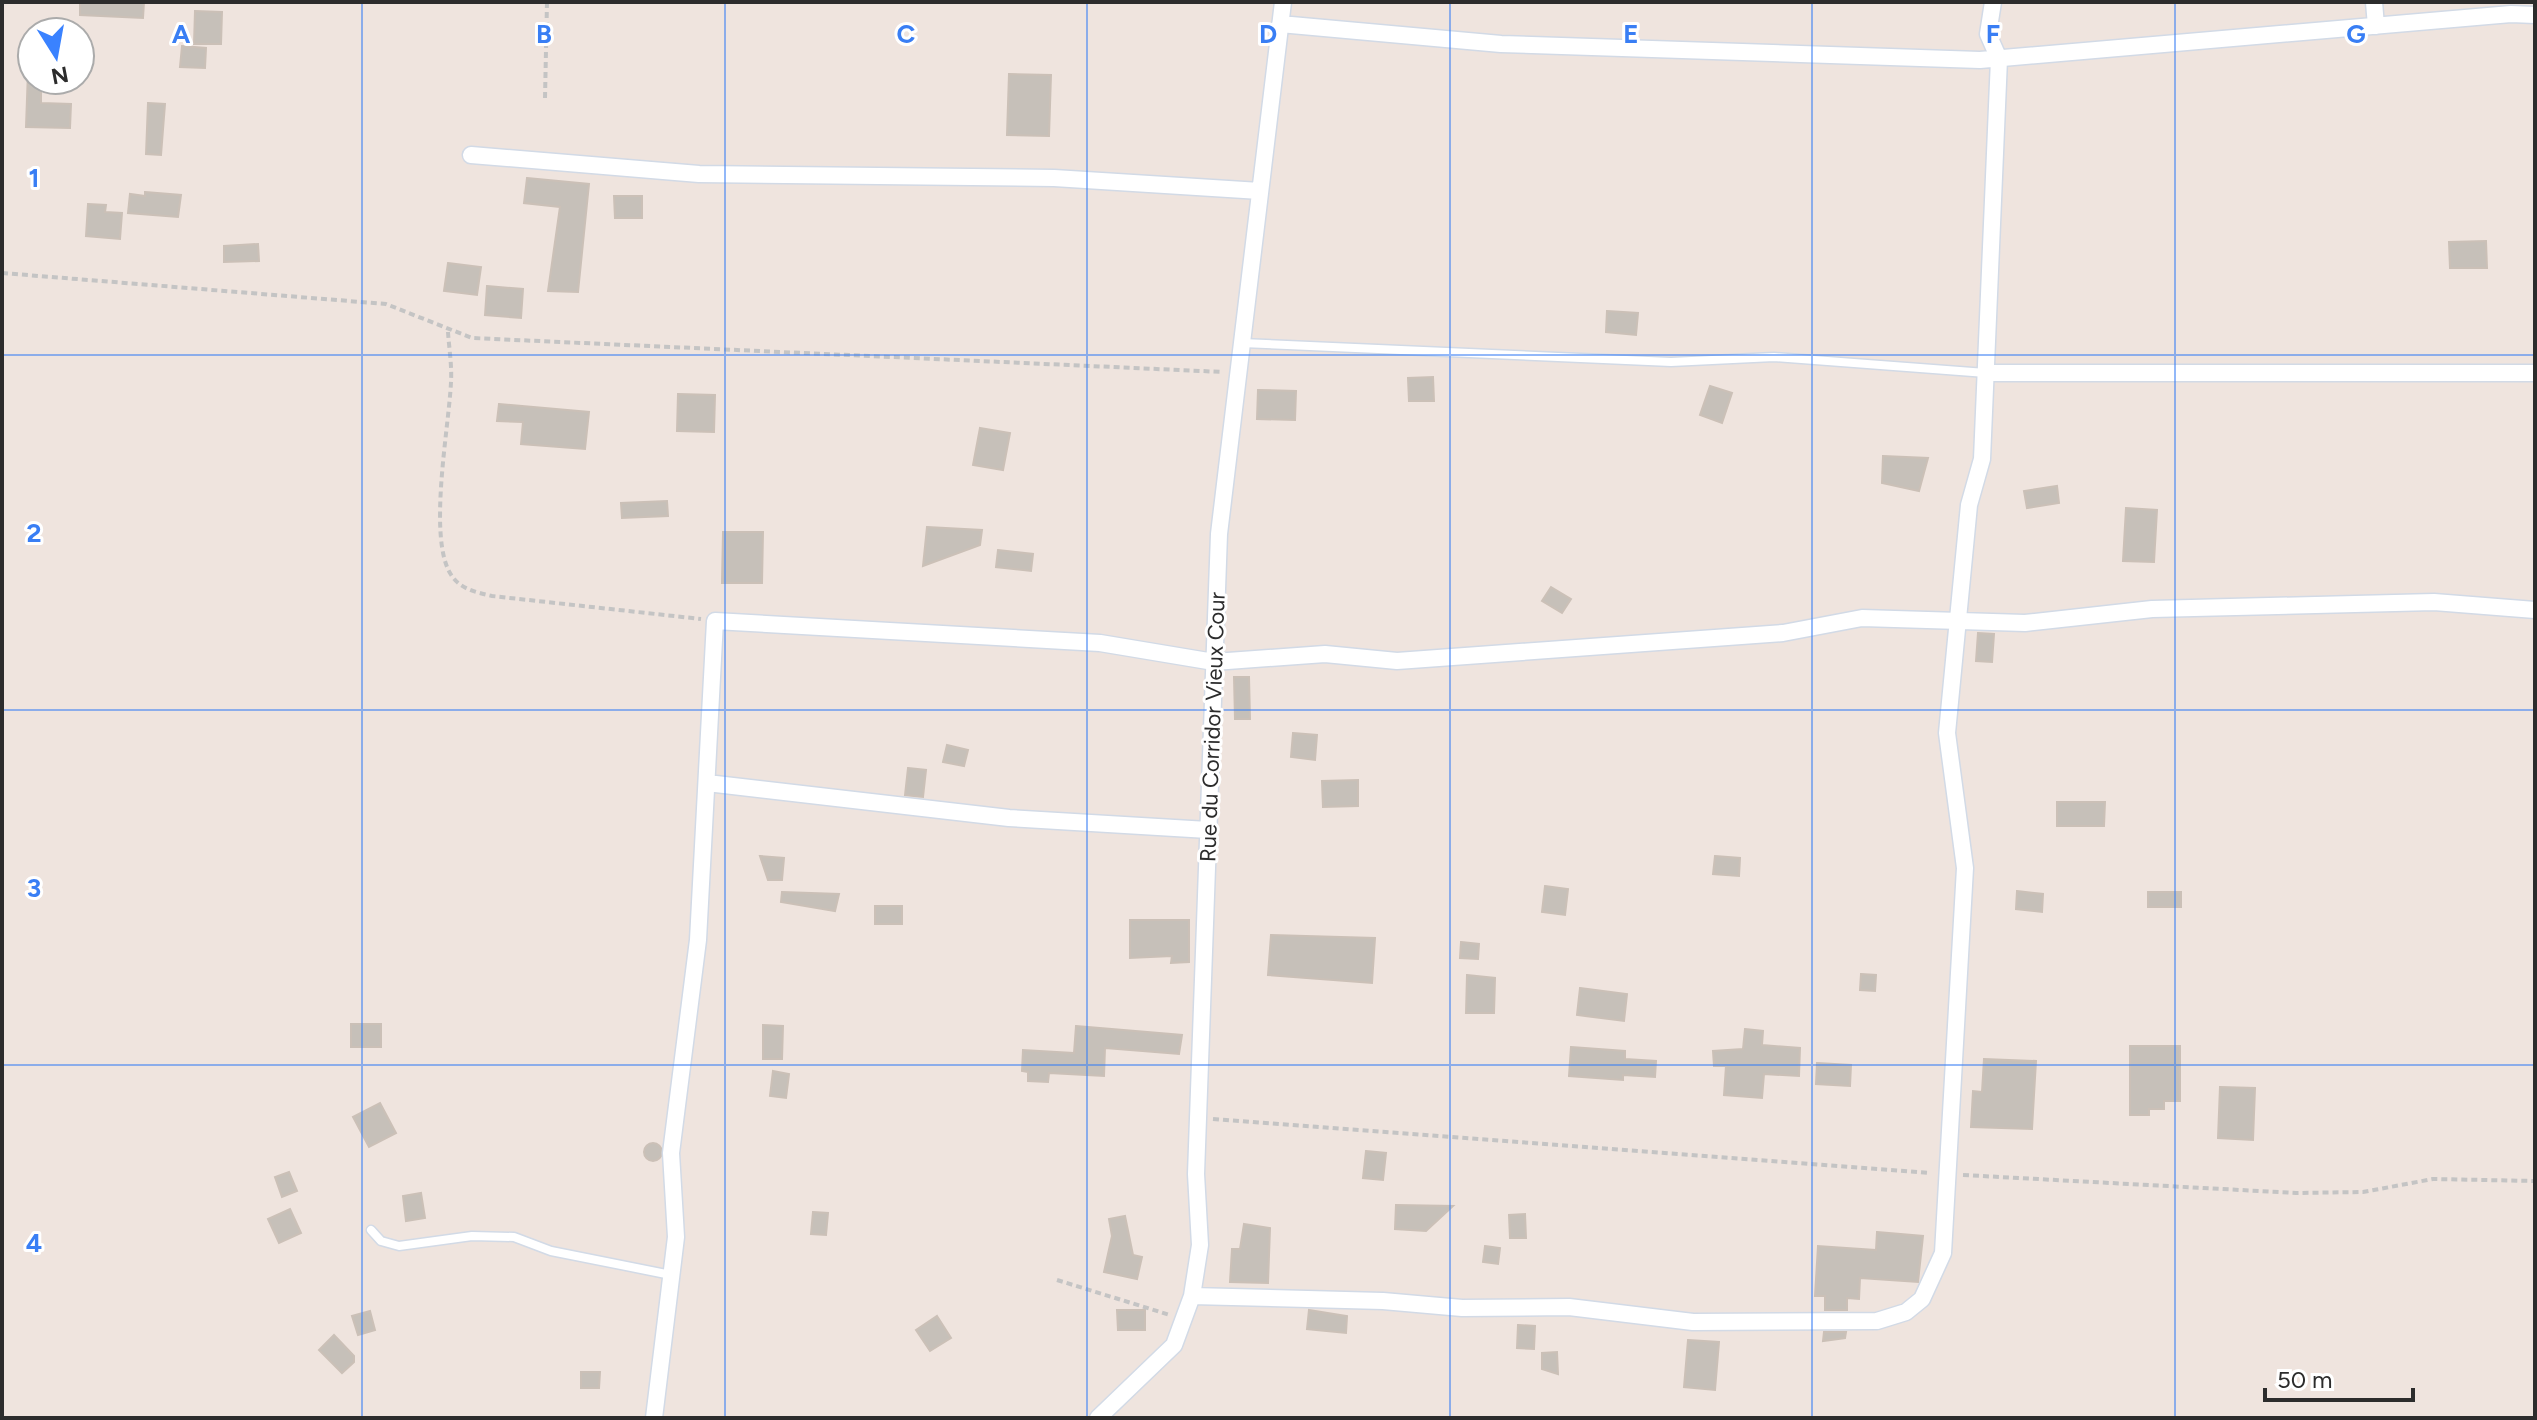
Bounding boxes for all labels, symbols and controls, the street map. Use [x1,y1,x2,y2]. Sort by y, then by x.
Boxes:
north arrow [16,16,96,96]
text: A [172,18,191,50]
text: B [536,18,552,50]
text: C [897,18,916,50]
text: D [1259,18,1277,50]
text: E [1623,18,1639,50]
text: F [1986,18,2000,50]
text: G [2346,18,2366,50]
text: N [49,60,71,90]
text: 1 [29,162,39,194]
text: 2 [26,517,42,549]
street label: Rue du Corridor Vieux Cour [1194,591,1231,862]
text: 3 [27,872,41,904]
text: 4 [26,1227,42,1259]
scale bar [2265,1352,2413,1402]
text: 50 m [2277,1365,2333,1394]

